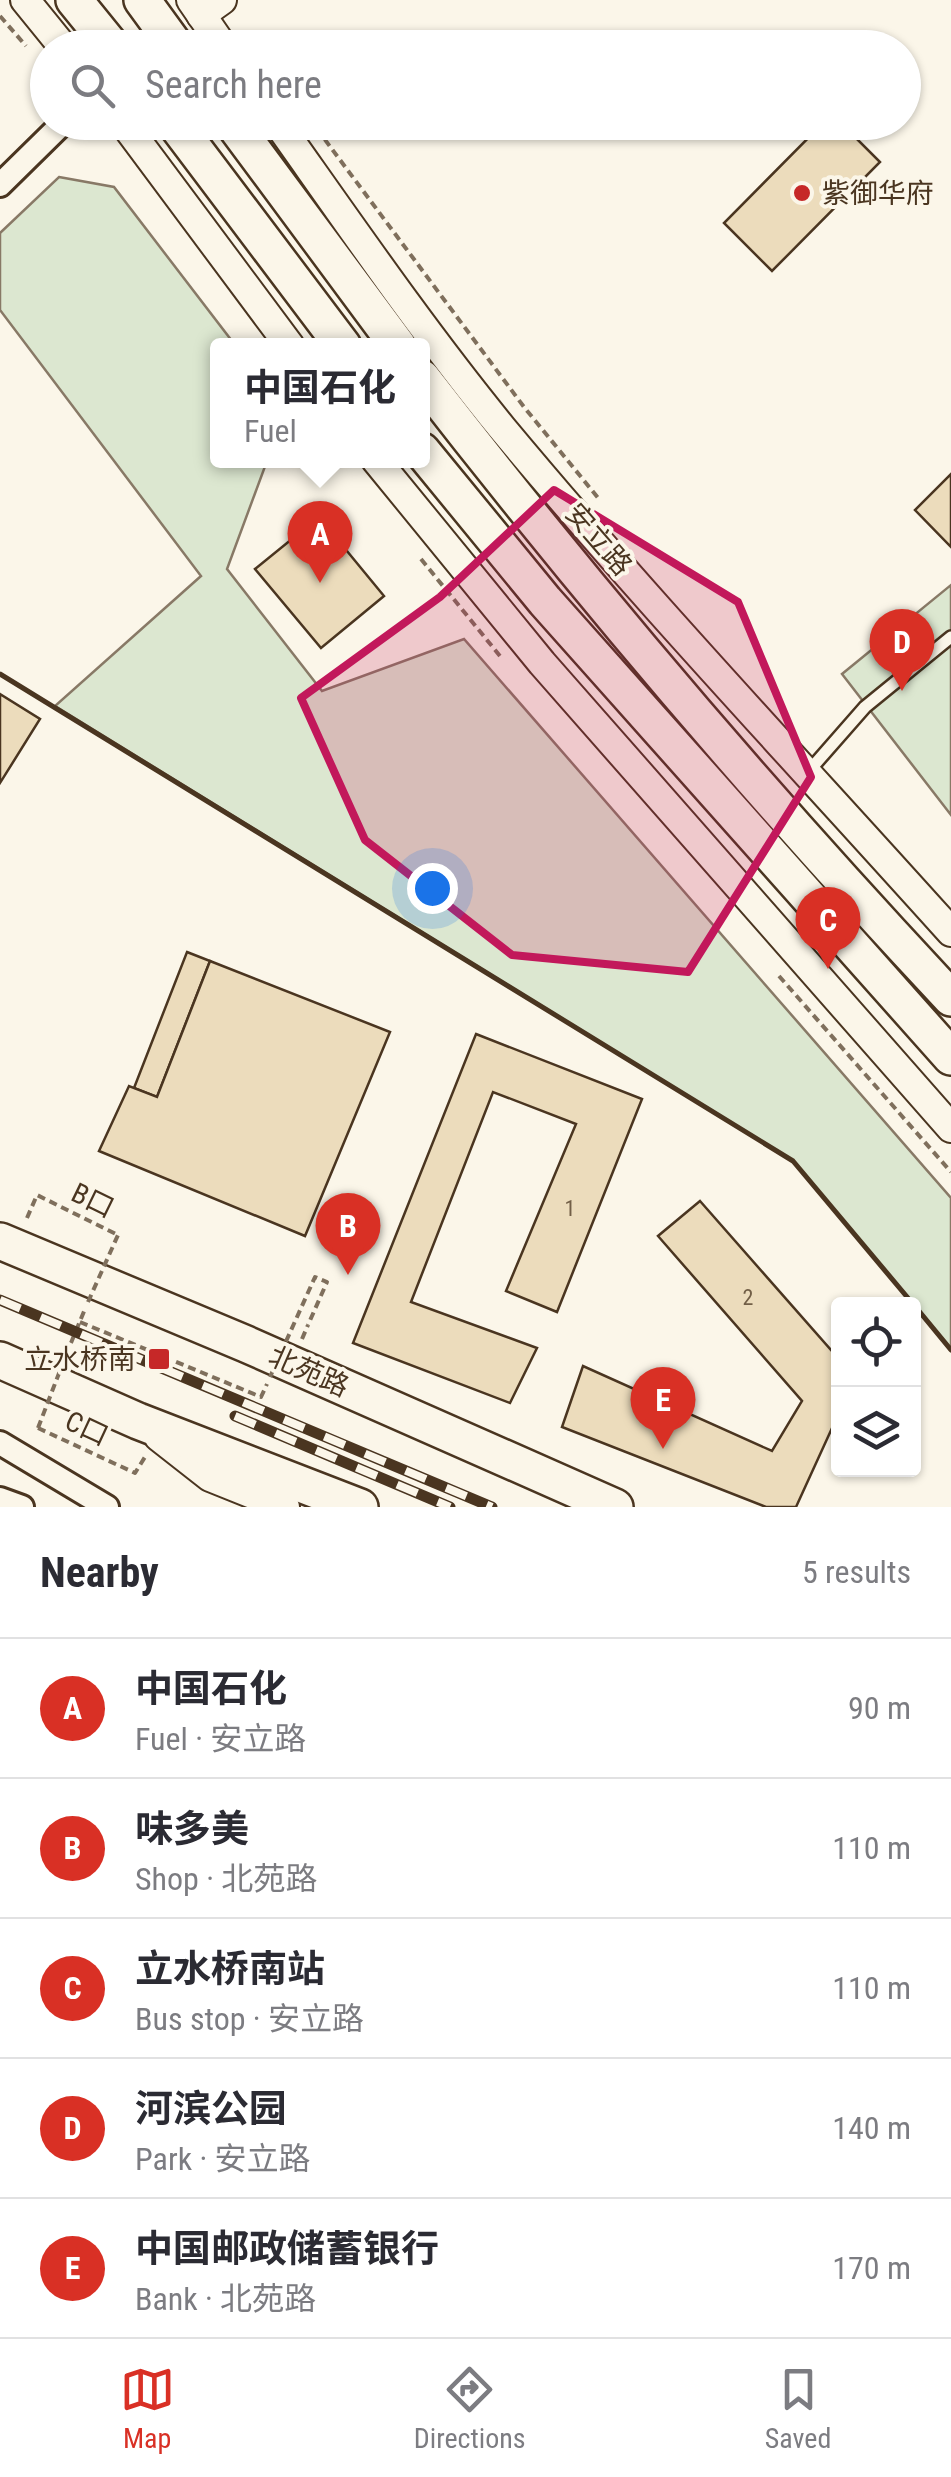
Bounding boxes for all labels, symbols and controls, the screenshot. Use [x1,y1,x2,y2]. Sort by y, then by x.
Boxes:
search box [30,30,921,140]
icon: search [65,58,120,113]
text: Search here [145,63,322,107]
place label: 紫御华府 [822,177,934,210]
marker: 紫御华府 [791,182,813,204]
popup [210,338,430,468]
text: 中国石化 [244,366,396,410]
text: Fuel [244,412,297,450]
street label: 安立路 [559,497,639,582]
pin: A [288,500,352,583]
pin: D [870,608,934,691]
your location [407,863,458,914]
pin: C [796,886,860,969]
street label: B口 [66,1176,119,1225]
pin: B [316,1192,380,1275]
house number: 1 [565,1196,575,1221]
house number: 2 [743,1285,753,1310]
map controls [831,1297,921,1477]
button: locate [831,1297,921,1387]
street label: 北苑路 [264,1339,354,1404]
place label: 立水桥南 [24,1343,136,1376]
marker: 立水桥南 [146,1346,172,1372]
pin: E [630,1366,696,1449]
button: layers [831,1387,921,1477]
street label: C口 [60,1404,114,1453]
text: Nearby [40,1548,159,1597]
text: 5 results [802,1553,911,1591]
text: 中国石化 [135,1667,287,1711]
text: A [63,1689,82,1727]
text: 90 m [848,1689,911,1727]
text: Fuel · 安立路 [135,1720,306,1758]
text: 味多美 [135,1807,249,1851]
text: B [64,1829,81,1867]
text: 110 m [832,1829,911,1867]
text: Shop · 北苑路 [135,1860,317,1898]
text: 立水桥南站 [135,1947,325,1991]
text: C [63,1969,82,2007]
text: 110 m [832,1969,911,2007]
text: Bus stop · 安立路 [135,2000,364,2038]
text: 河滨公园 [135,2087,287,2131]
text: D [63,2109,82,2147]
text: 140 m [832,2109,911,2147]
text: Park · 安立路 [135,2140,311,2178]
text: 中国邮政储蓄银行 [135,2227,439,2271]
text: E [65,2249,80,2287]
text: 170 m [832,2249,911,2287]
text: Bank · 北苑路 [135,2280,316,2318]
tab: Map [120,2362,175,2455]
tab: Directions [414,2362,526,2455]
tab: Saved [765,2362,831,2455]

